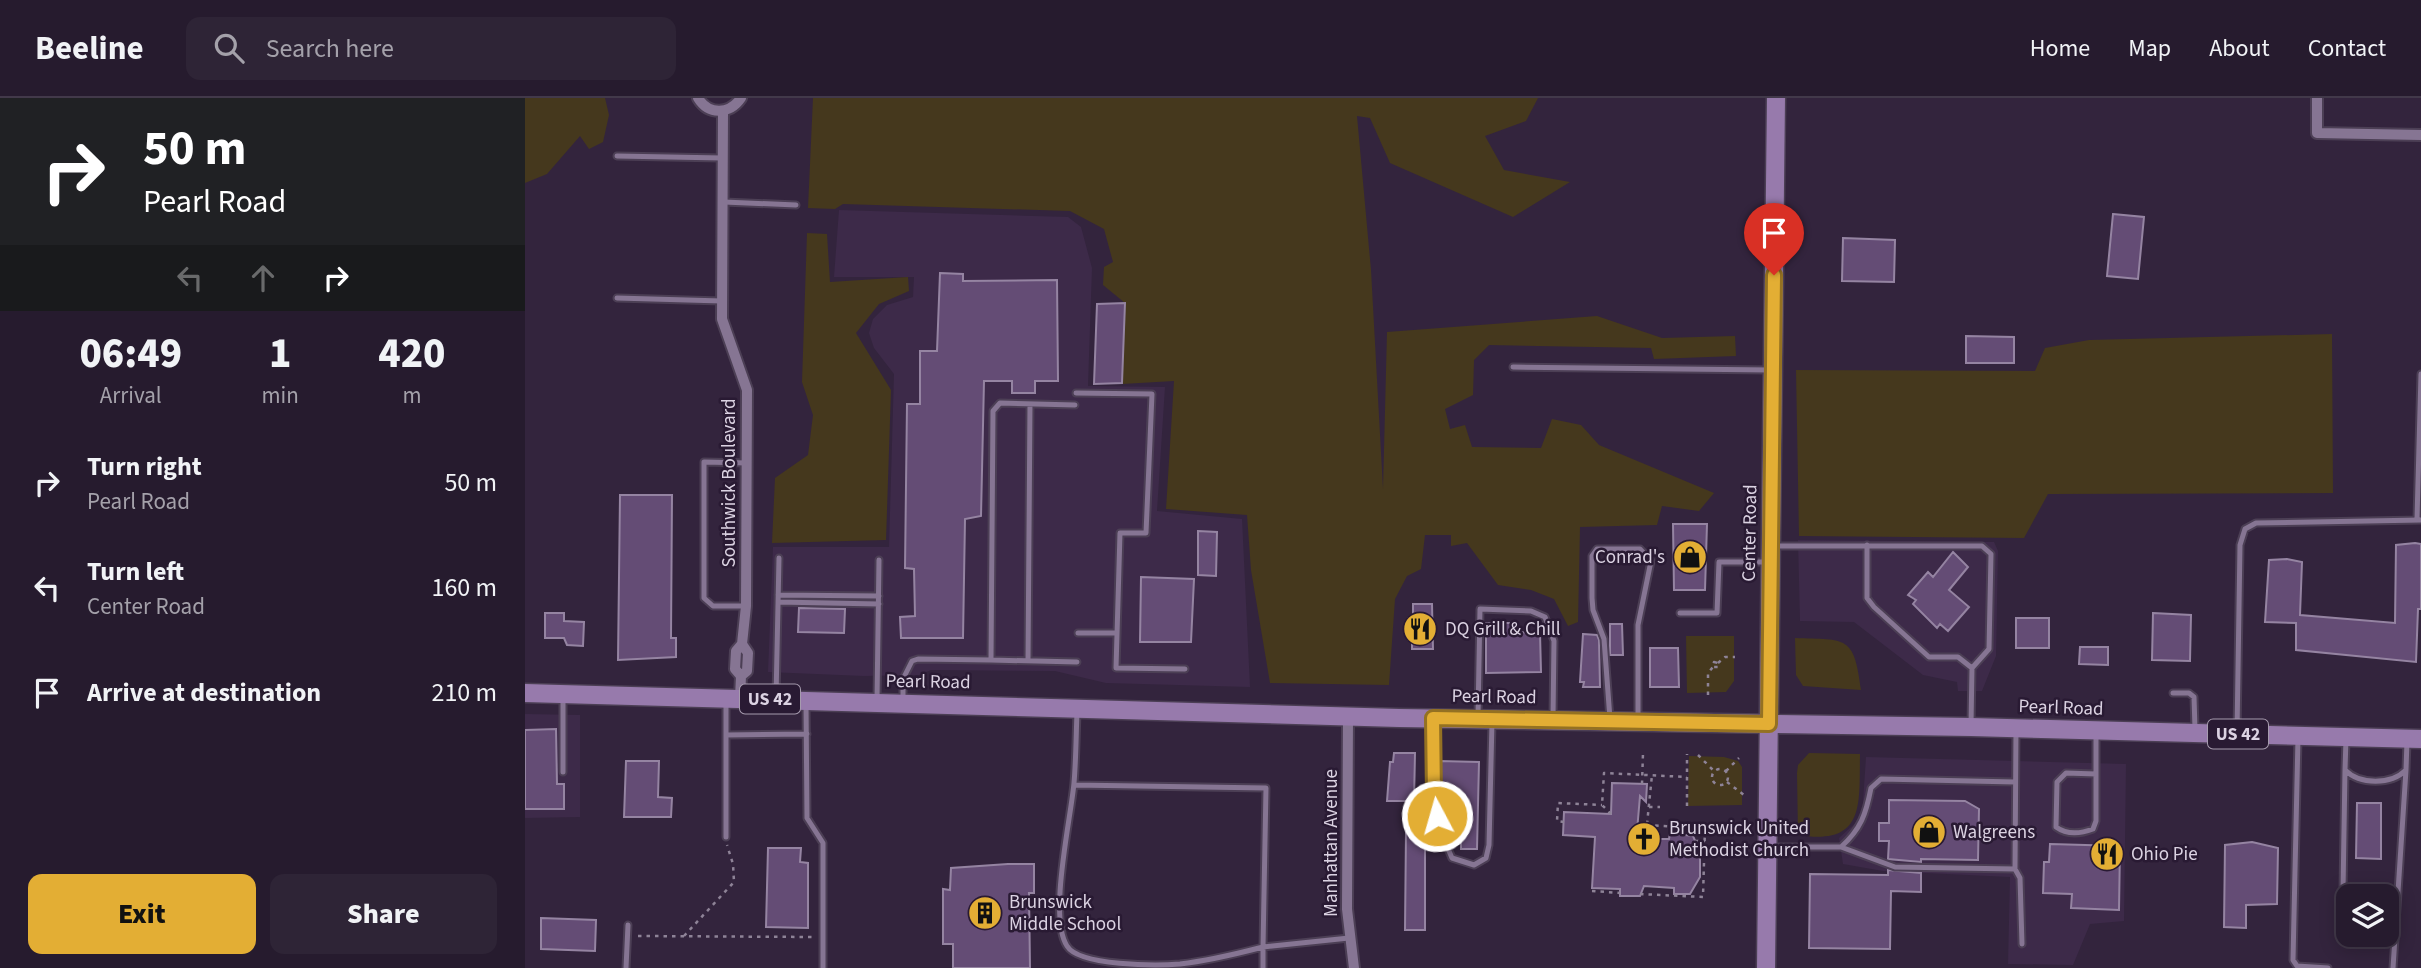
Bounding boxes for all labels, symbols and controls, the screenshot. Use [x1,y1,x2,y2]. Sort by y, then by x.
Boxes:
search box [186,17,676,80]
text: Beeline [35,25,144,72]
icon: search [210,29,248,67]
text: Search here [266,30,394,67]
text: Home [2030,31,2090,66]
text: Map [2128,31,2171,66]
text: About [2209,31,2270,66]
text: Contact [2308,31,2386,66]
text: 50 m [143,114,247,184]
icon: right [28,126,119,217]
text: Pearl Road [143,179,286,225]
pin [1744,203,1804,275]
icon: arrive [1755,214,1793,252]
icon: left [171,259,209,297]
icon: ahead [244,259,282,297]
icon: right [317,259,355,297]
text: 06:49 [79,324,182,384]
text: 1 [269,324,291,384]
text: 420 [378,324,446,384]
text: Arrival [100,379,162,412]
text: min [262,379,299,412]
text: m [402,379,421,412]
street label: Southwick Boulevard [716,399,743,567]
text: Turn right [87,448,202,485]
icon: right [28,464,66,502]
text: 50 m [444,464,497,501]
street label: Center Road [1736,484,1764,582]
text: Pearl Road [87,485,190,518]
shop icon: Conrad's [1671,538,1709,576]
place label: Conrad's [1595,544,1665,571]
text: Turn left [87,553,184,590]
icon: left [28,569,66,607]
text: 160 m [431,569,497,606]
text: Center Road [87,590,205,623]
restaurant icon: DQ Grill & Chill [1401,610,1439,648]
place label: DQ Grill & Chill [1445,616,1561,643]
street label: Pearl Road [885,668,971,696]
icon: arrive [28,674,66,712]
text: Arrive at destination [87,674,321,711]
text: 210 m [431,674,497,711]
street label: Pearl Road [1451,683,1537,711]
road number: US 42 [740,684,800,714]
street label: Pearl Road [2018,693,2104,723]
road number: US 42 [2208,720,2268,748]
street label: Manhattan Avenue [1318,769,1345,917]
position arrow [1400,779,1474,853]
shop icon: Walgreens [1910,813,1948,851]
place label: Brunswick United Methodist Church [1669,815,1809,864]
place label: Walgreens [1953,819,2035,846]
church icon: Brunswick United Methodist Church [1625,820,1663,858]
restaurant icon: Ohio Pie [2088,835,2126,873]
place label: Ohio Pie [2131,841,2198,868]
button: Exit [28,874,256,954]
button: Share [270,874,497,954]
map controls [2336,884,2399,947]
button: layers [2336,884,2399,947]
place label: Brunswick Middle School [1009,889,1121,938]
building icon: Brunswick Middle School [966,894,1004,932]

